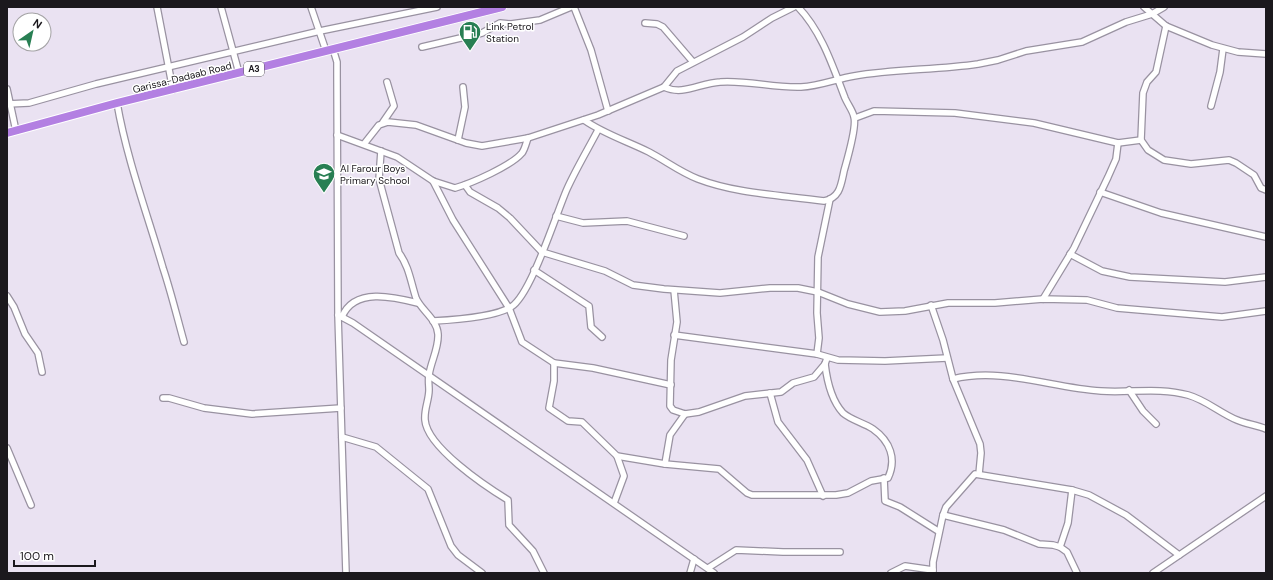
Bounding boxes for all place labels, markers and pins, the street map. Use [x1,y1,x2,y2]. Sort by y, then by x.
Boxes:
fuel station icon: Link Petrol Station [457,19,483,52]
place label: Link Petrol Station [486,20,534,45]
school or university icon: Al Farour Boys Primary School [311,161,337,194]
place label: Al Farour Boys Primary School [340,162,410,187]

